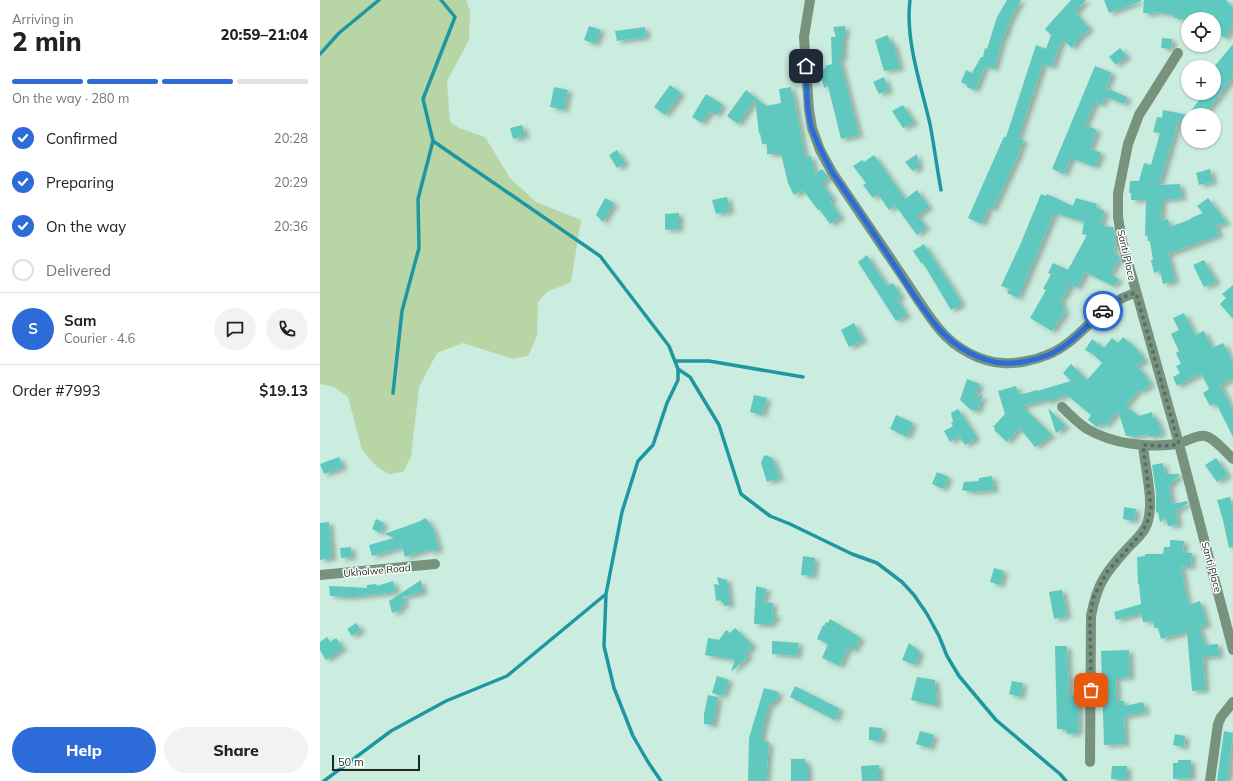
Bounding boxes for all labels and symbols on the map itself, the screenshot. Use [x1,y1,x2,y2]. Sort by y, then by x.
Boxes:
pin [789,49,823,83]
street label: Santi Place [1114,228,1139,282]
courier [1083,291,1123,331]
street label: Santi Place [1199,540,1224,594]
street label: Ukholwe Road [343,561,411,580]
pin [1074,673,1108,707]
scale bar [332,753,420,772]

